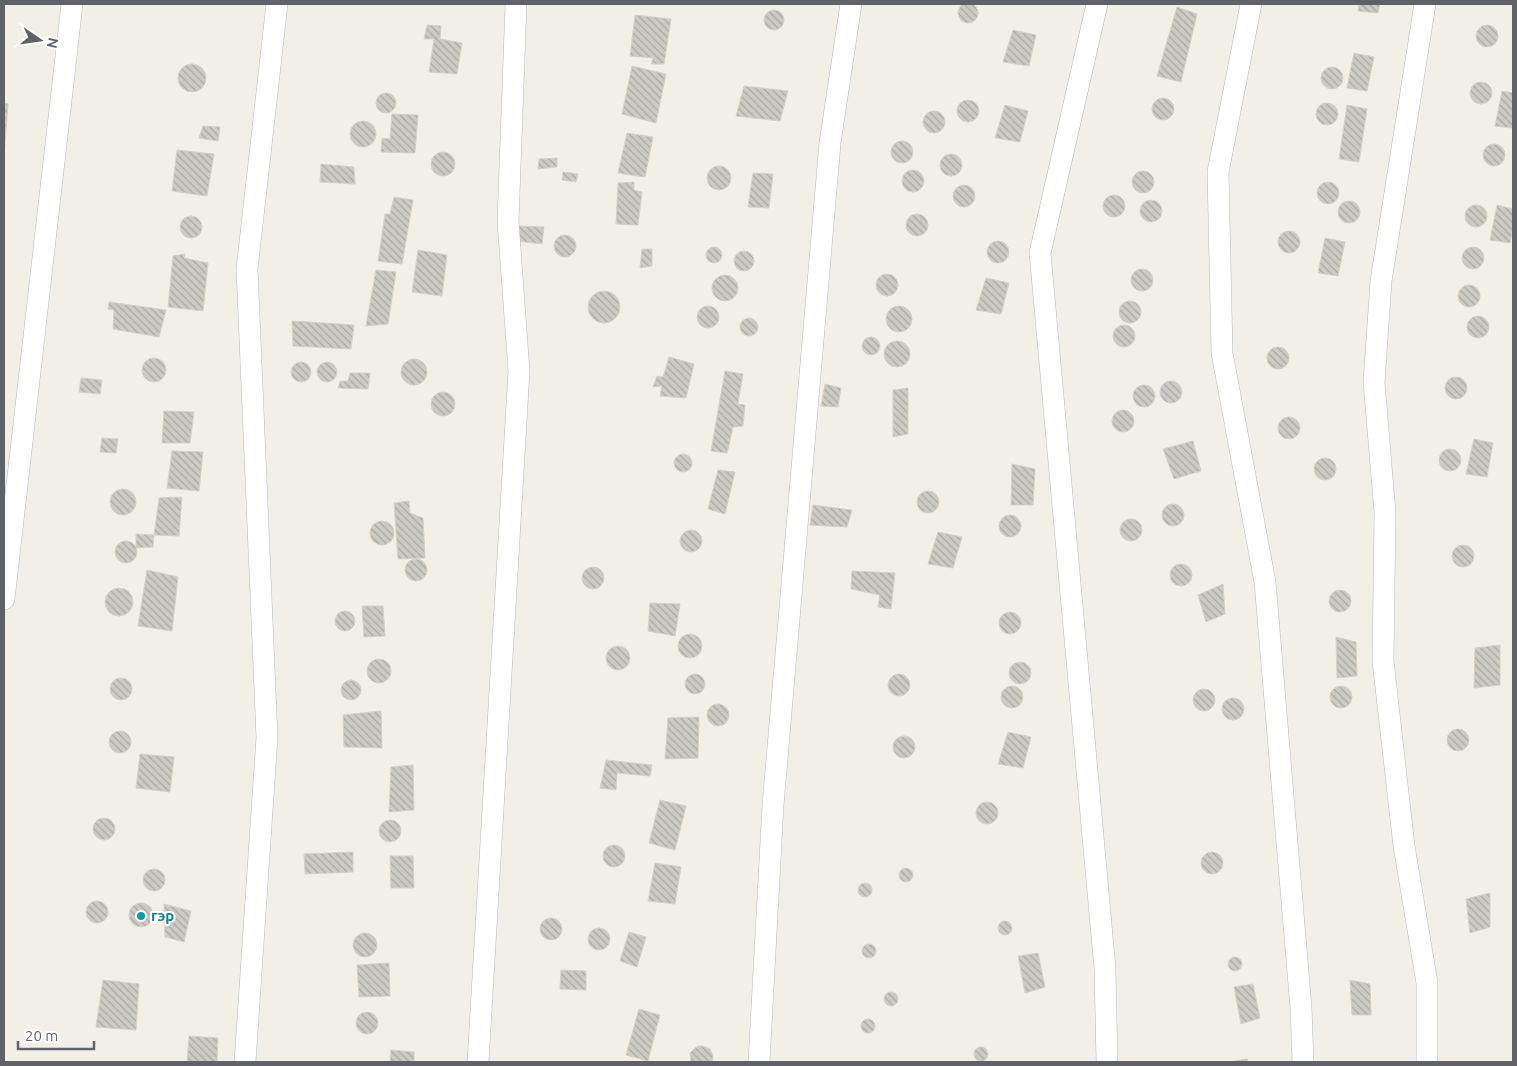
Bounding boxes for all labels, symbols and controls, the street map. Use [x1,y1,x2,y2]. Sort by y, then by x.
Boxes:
north arrow [15,15,65,65]
text: N [44,36,62,50]
place label: гэр [151,907,174,924]
marker: гэр [135,910,147,922]
scale bar [18,1018,94,1050]
text: 20 m [25,1027,58,1044]

